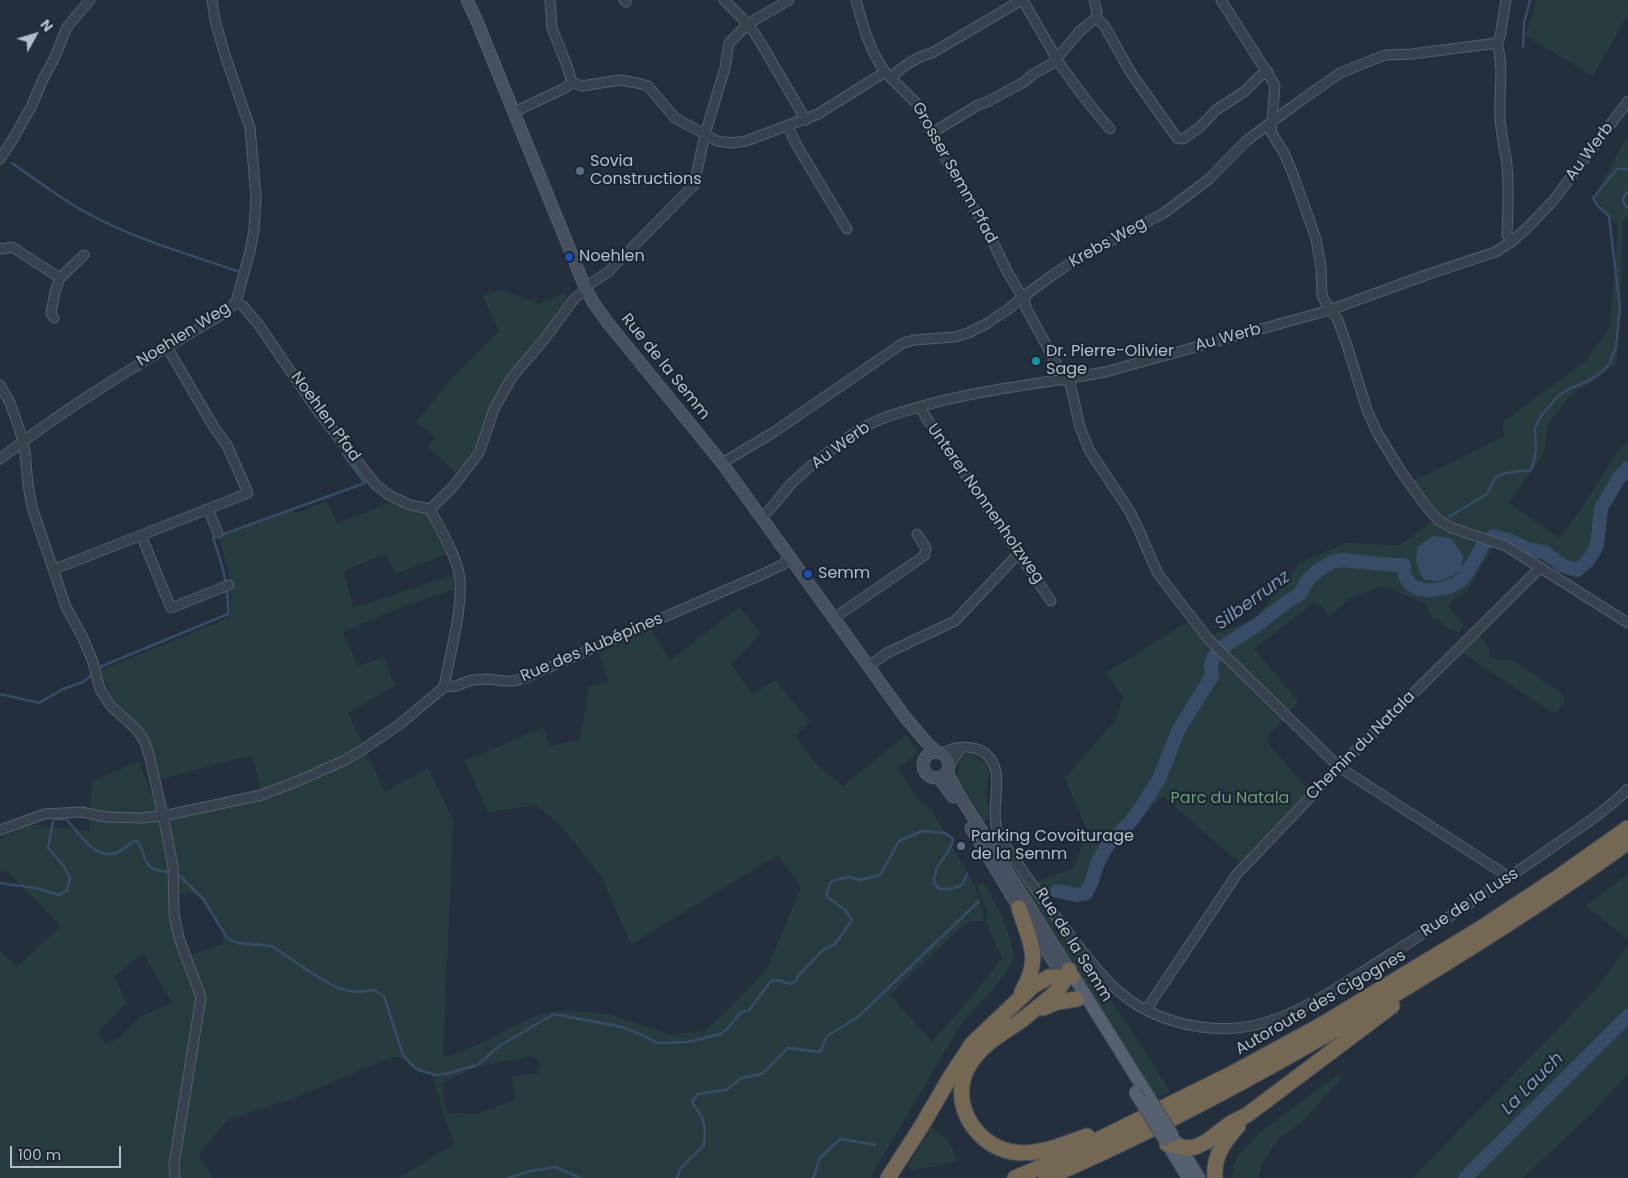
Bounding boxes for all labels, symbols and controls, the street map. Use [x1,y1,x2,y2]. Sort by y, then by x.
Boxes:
north arrow [10,10,60,60]
text: N [36,15,58,36]
street label: Grosser Semm Pfad [907,99,1001,247]
street label: Au Werb [1562,119,1618,185]
place label: Sovia Constructions [590,152,702,190]
marker: Sovia Constructions [574,165,586,177]
street label: Krebs Weg [1066,214,1150,272]
place label: Noehlen [579,247,645,267]
marker: Noehlen [563,251,575,263]
street label: Noehlen Weg [134,299,234,371]
street label: Rue de la Semm [616,310,714,424]
street label: Au Werb [1193,320,1263,356]
place label: Dr. Pierre-Olivier Sage [1046,342,1174,380]
marker: Dr. Pierre-Olivier Sage [1030,355,1042,367]
street label: Noehlen Pfad [286,368,364,466]
street label: Au Werb [808,418,874,474]
street label: Unterer Nonnenholzweg [922,420,1048,588]
place label: Semm [818,564,870,584]
water label: Silberrunz [1211,567,1295,635]
marker: Semm [802,568,814,580]
street label: Rue des Aubépines [518,609,666,687]
street label: Chemin du Natala [1303,688,1419,804]
park label: Parc du Natala [1171,789,1289,809]
place label: Parking Covoiturage de la Semm [971,827,1134,865]
marker: Parking Covoiturage de la Semm [955,840,967,852]
street label: Rue de la Luss [1418,864,1522,942]
street label: Rue de la Semm [1030,885,1116,1005]
street label: Autoroute des Cigognes [1232,946,1410,1060]
water label: La Lauch [1497,1048,1569,1120]
scale bar [12,1136,124,1168]
text: 100 m [18,1144,61,1165]

